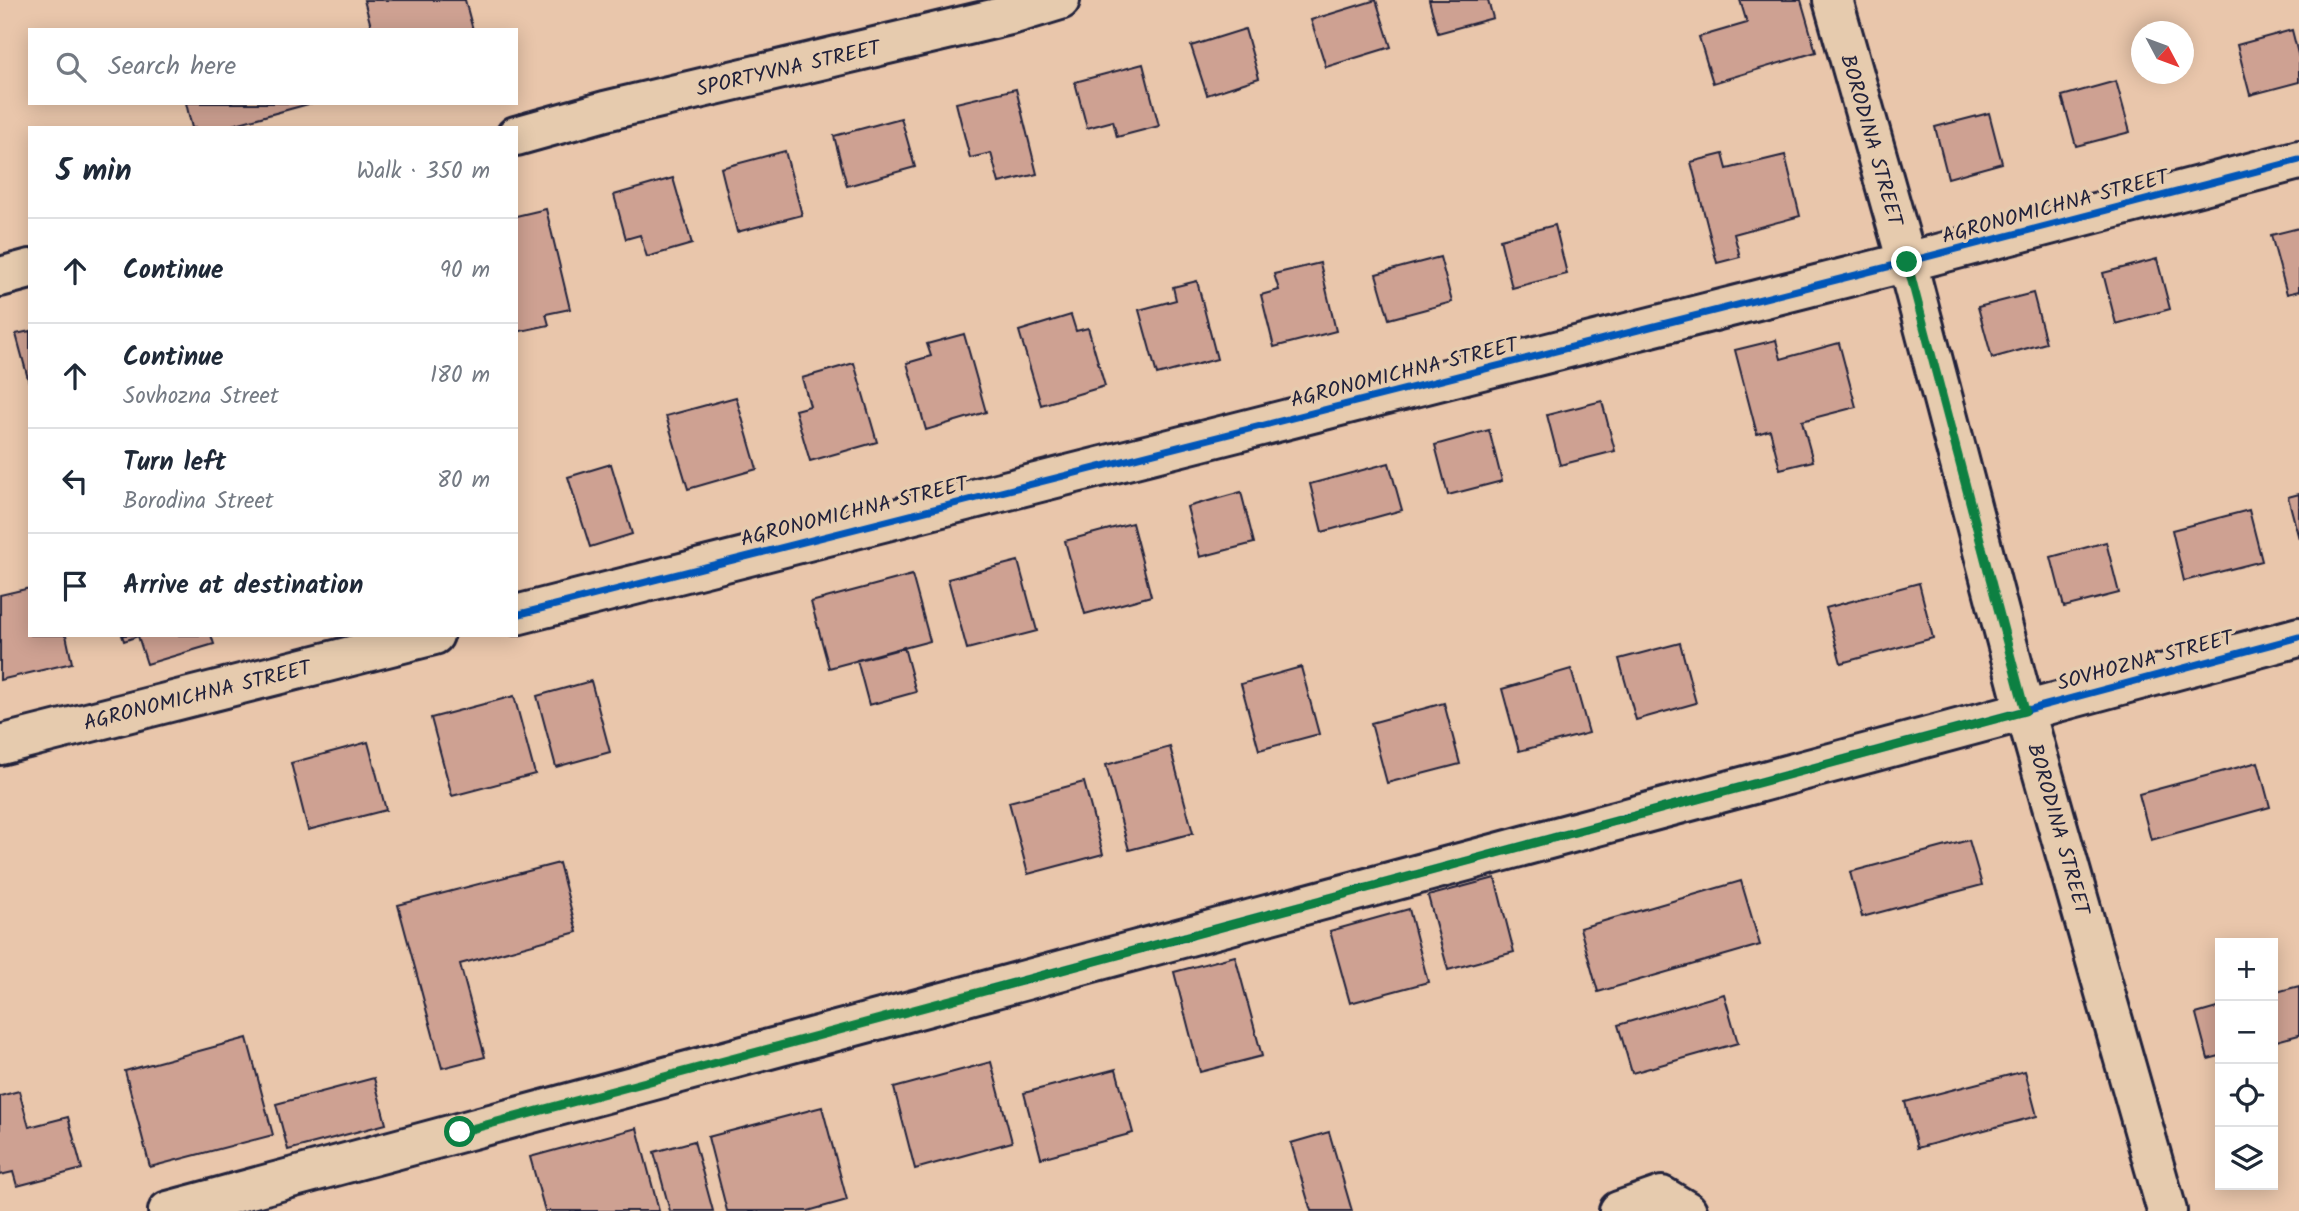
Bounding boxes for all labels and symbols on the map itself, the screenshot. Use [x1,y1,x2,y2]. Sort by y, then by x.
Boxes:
north arrow [2131,21,2194,84]
street label: SPORTYVNA STREET [693,32,885,107]
street label: BORODINA STREET [1830,51,1911,232]
street label: AGRONOMICHNA STREET [1938,161,2174,254]
route end [1891,246,1922,277]
street label: AGRONOMICHNA STREET [1287,329,1523,418]
street label: AGRONOMICHNA STREET [737,468,973,557]
street label: SOVHOZNA STREET [2054,622,2239,701]
street label: AGRONOMICHNA STREET [80,652,316,741]
street label: BORODINA STREET [2017,740,2098,921]
route start [444,1116,475,1147]

